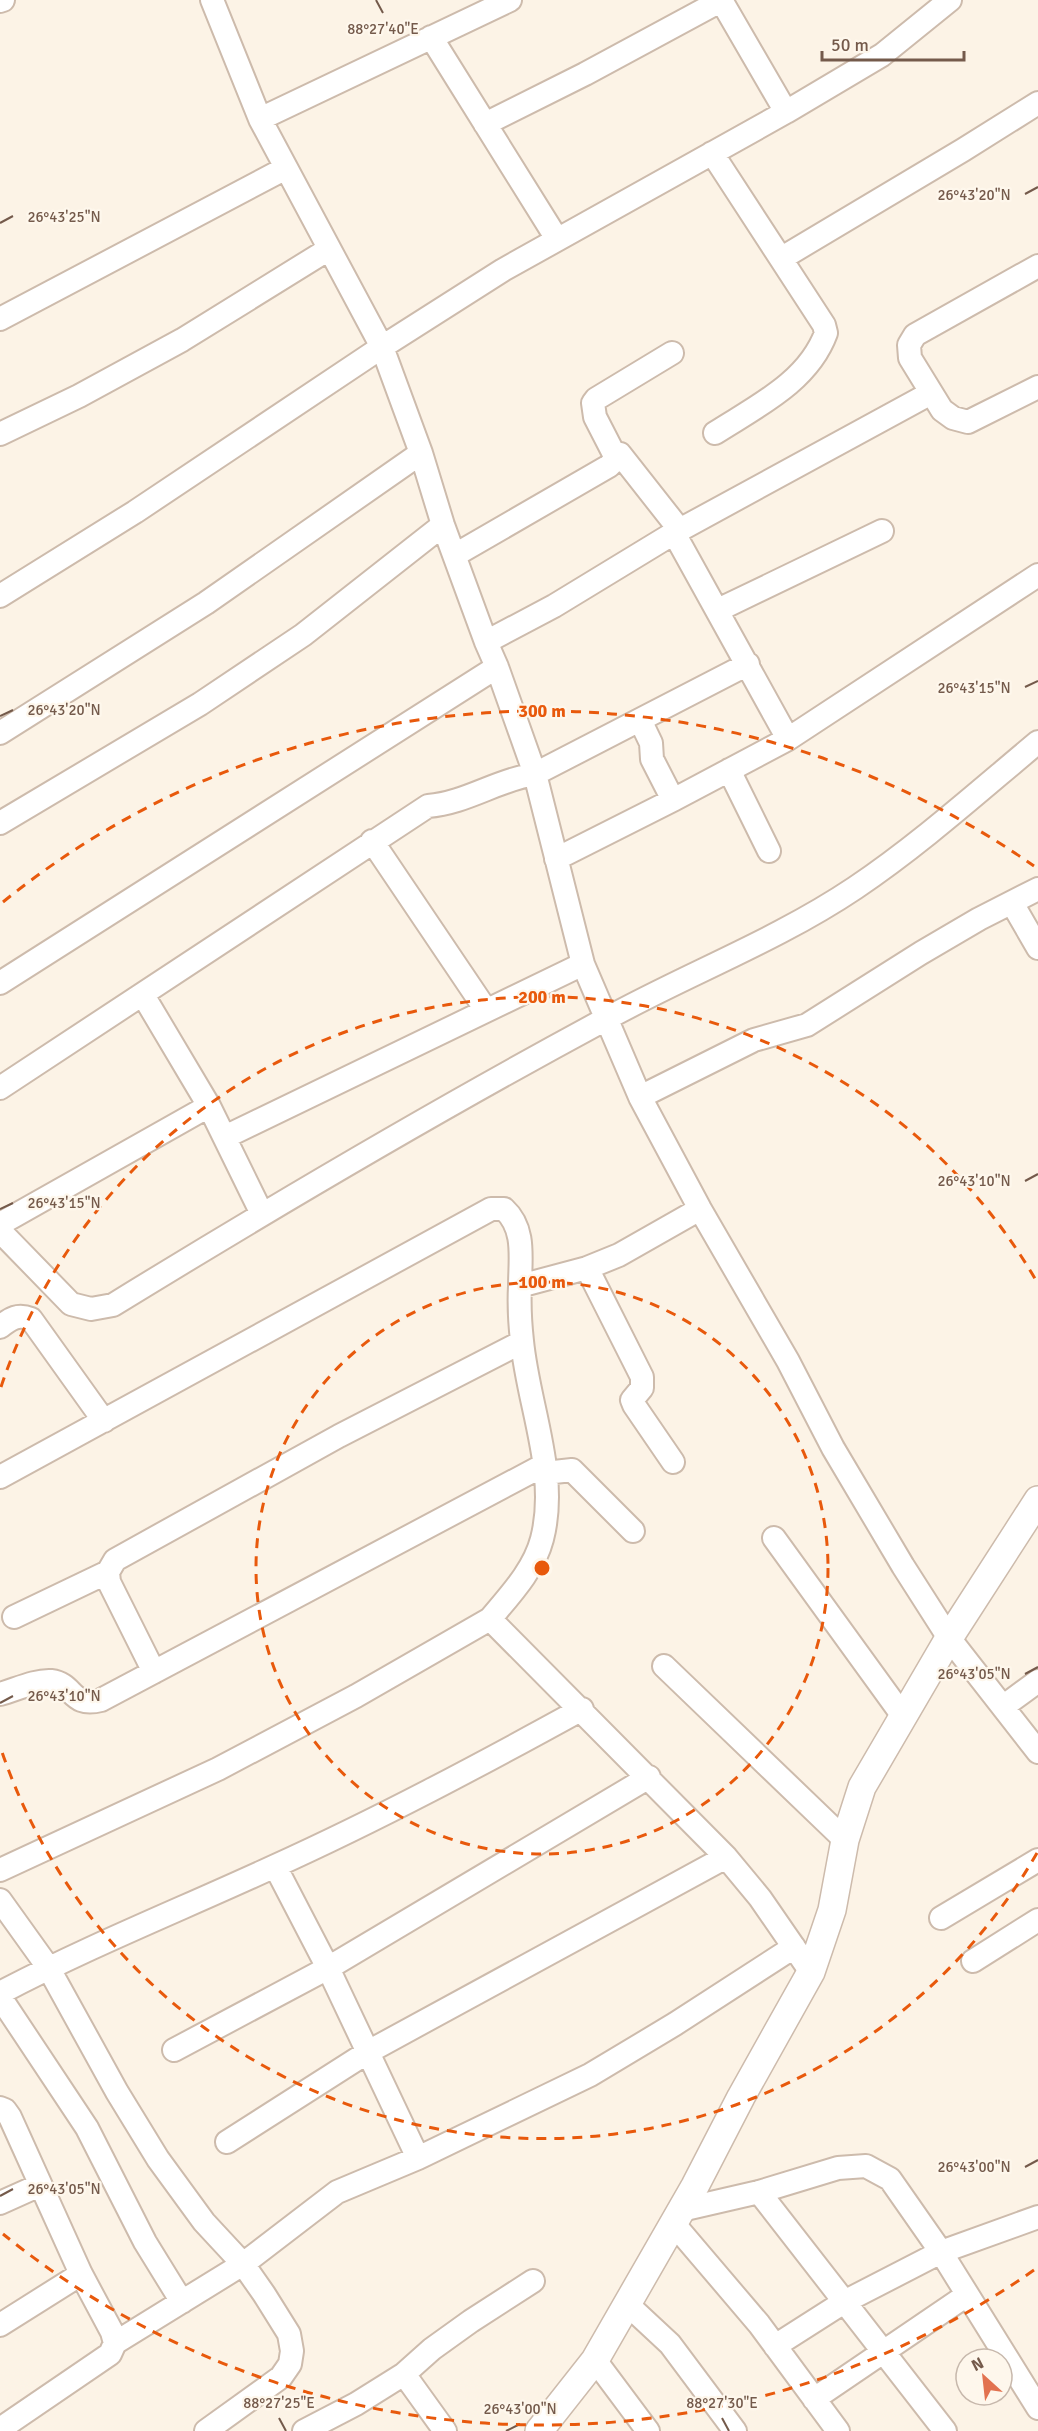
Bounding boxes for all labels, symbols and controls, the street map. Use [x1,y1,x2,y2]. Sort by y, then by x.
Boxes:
text: 88°27'40"E [347,20,419,38]
scale bar [822,24,964,62]
text: 50 m [831,34,869,56]
text: 26°43'20"N [937,186,1011,204]
text: 26°43'25"N [27,208,101,226]
text: 26°43'15"N [937,679,1011,697]
text: 300 m [518,700,566,722]
text: 26°43'20"N [27,701,101,719]
text: 200 m [518,986,566,1008]
text: 26°43'10"N [937,1172,1011,1190]
text: 26°43'15"N [27,1194,101,1212]
text: 100 m [518,1271,566,1293]
centre of rings [532,1558,552,1578]
text: 26°43'05"N [937,1665,1011,1683]
text: 26°43'10"N [27,1687,101,1705]
text: 26°43'00"N [937,2158,1011,2176]
text: 26°43'05"N [27,2180,101,2198]
north arrow [954,2347,1014,2407]
text: N [968,2353,987,2376]
text: 88°27'25"E [243,2394,315,2412]
text: 88°27'30"E [686,2394,758,2412]
text: 26°43'00"N [483,2400,557,2418]

